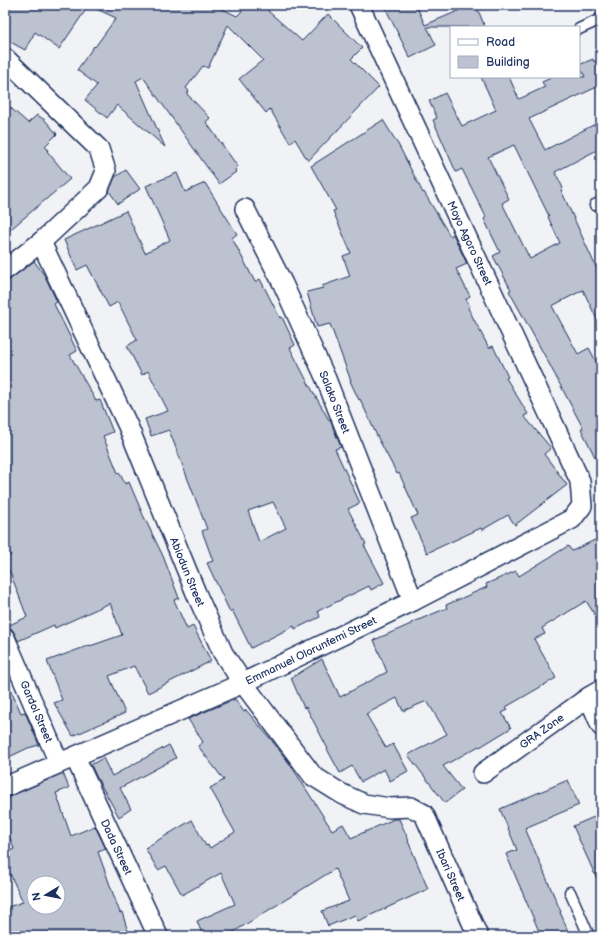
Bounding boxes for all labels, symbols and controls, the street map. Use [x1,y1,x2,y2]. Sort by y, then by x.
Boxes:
legend [450,26,580,78]
text: Road [486,35,515,50]
text: Building [486,55,530,70]
street label: Moyo Agoro Street [444,199,495,288]
street label: Salako Street [316,369,353,436]
street label: Abiodun Street [167,536,207,609]
street label: Emmanuel Olorunfemi Street [243,613,379,688]
street label: Gardol Street [17,679,56,745]
street label: GRA Zone [517,711,567,752]
street label: Dada Street [98,817,135,877]
street label: Ibari Street [433,847,468,904]
north arrow [26,875,66,915]
text: N [30,891,44,902]

